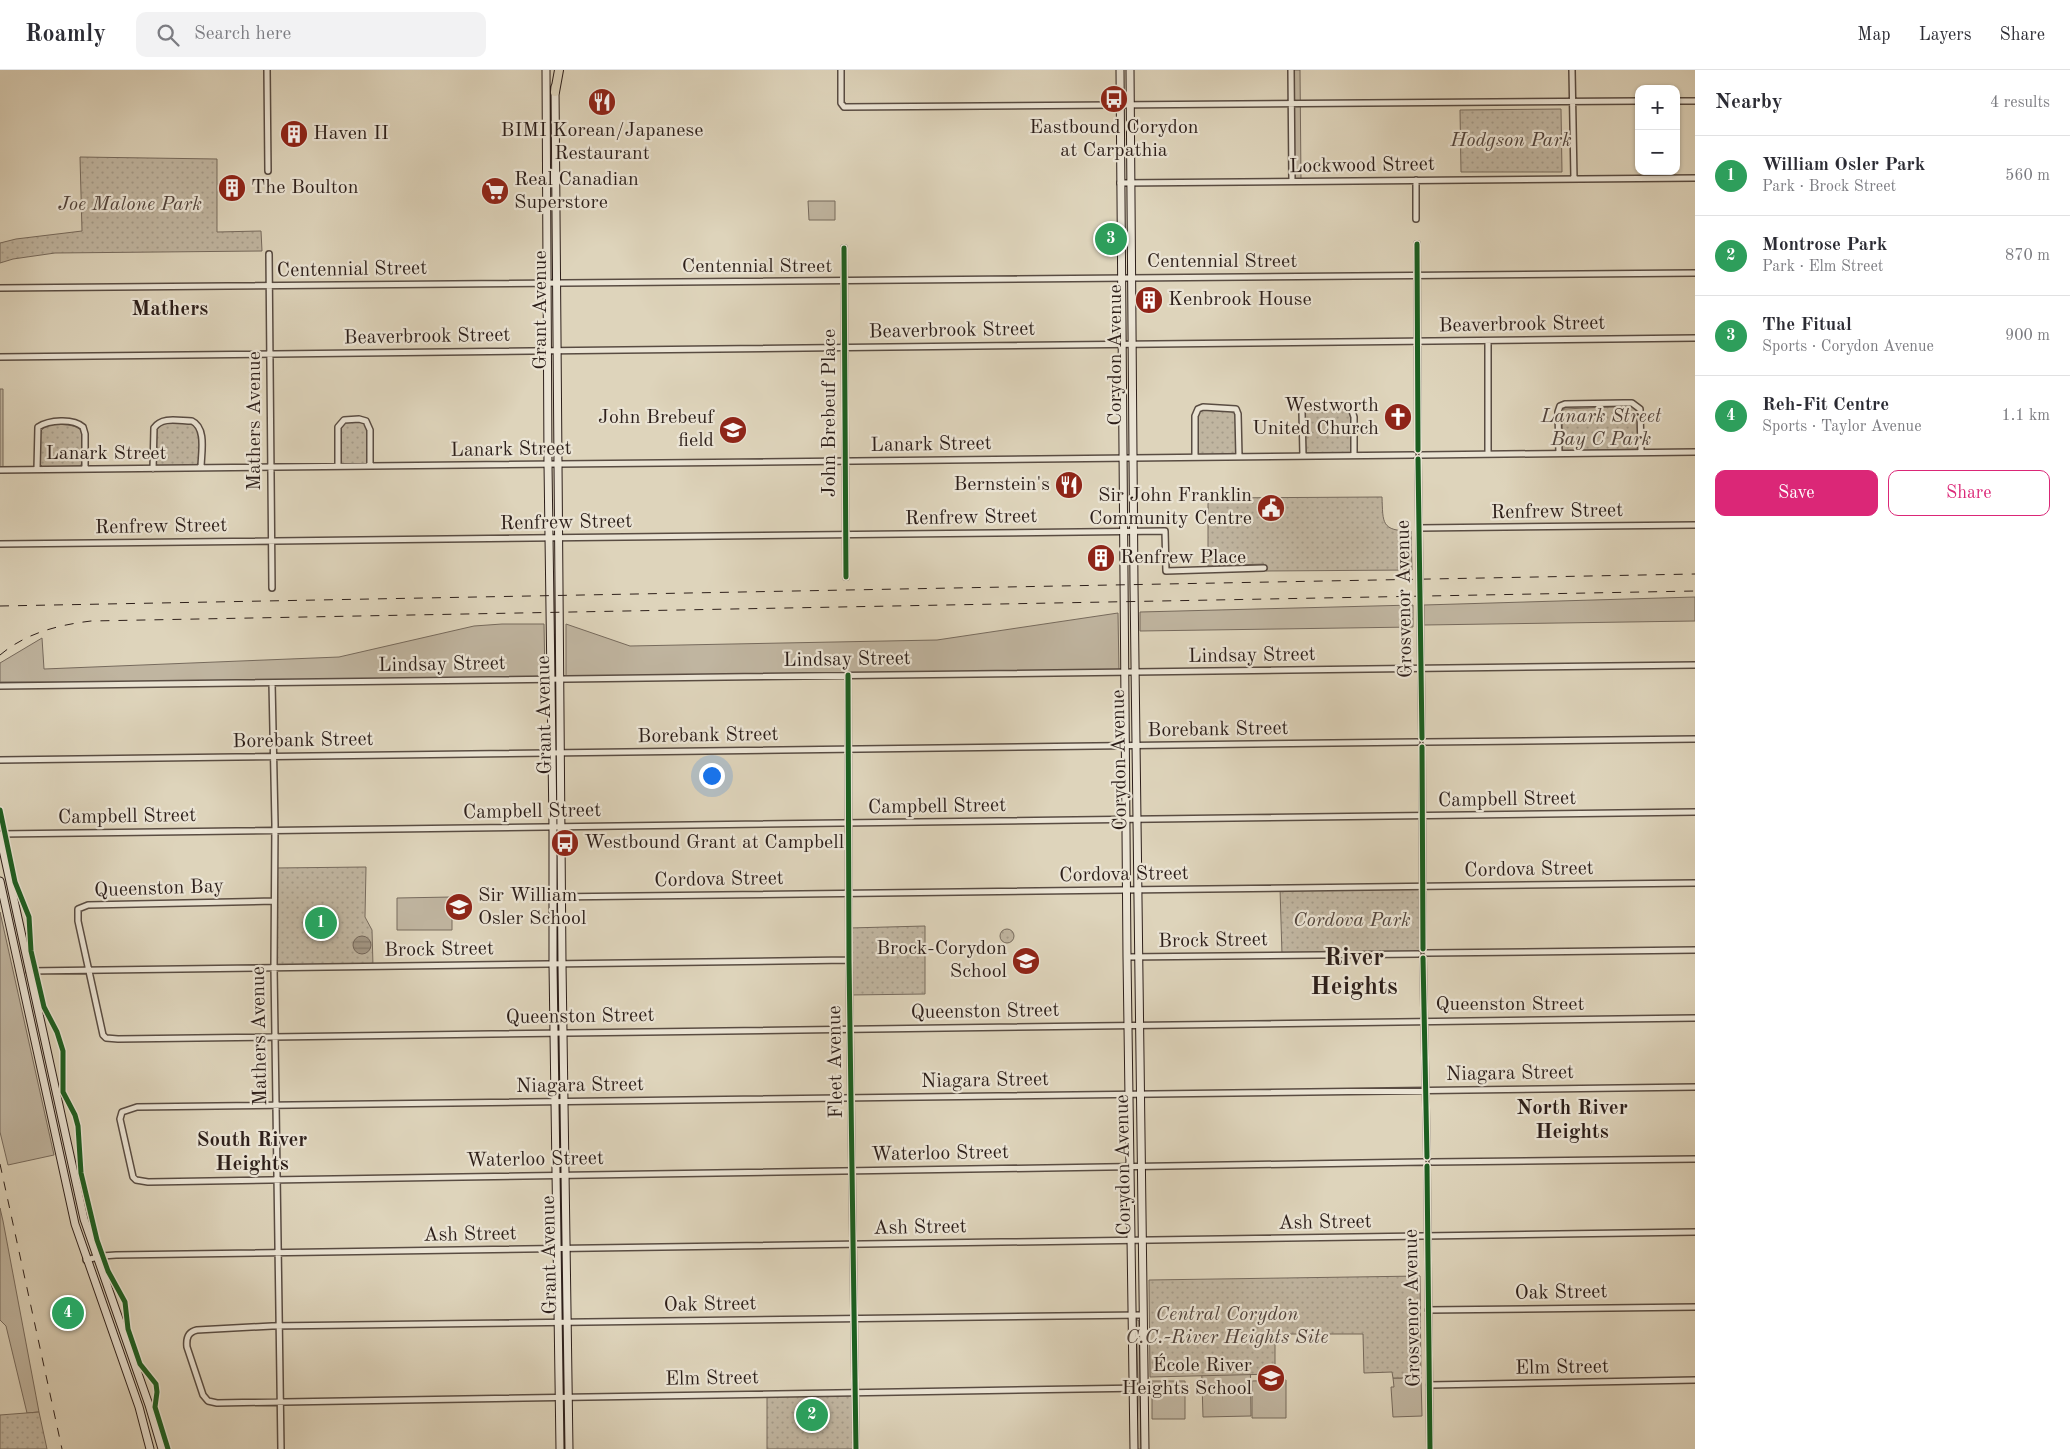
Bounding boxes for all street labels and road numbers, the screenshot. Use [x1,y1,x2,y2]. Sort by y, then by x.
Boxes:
street label: Lockwood Street [1289,155,1435,177]
street label: Grant Avenue [531,250,551,370]
street label: Centennial Street [1147,252,1297,272]
street label: Centennial Street [682,257,832,277]
street label: Centennial Street [277,259,427,281]
street label: Corydon Avenue [1106,284,1126,426]
street label: Beaverbrook Street [1439,314,1605,336]
street label: Beaverbrook Street [869,320,1035,342]
street label: Beaverbrook Street [344,326,510,348]
street label: John Brebeuf Place [820,329,840,497]
street label: Mathers Avenue [245,351,265,491]
street label: Lanark Street [870,434,992,456]
street label: Lanark Street [450,439,572,461]
street label: Lanark Street [45,444,167,464]
street label: Renfrew Street [1491,501,1623,523]
street label: Renfrew Street [905,507,1037,529]
street label: Renfrew Street [500,512,632,534]
street label: Renfrew Street [95,516,227,538]
street label: Grosvenor Avenue [1394,520,1416,678]
street label: Lindsay Street [1188,645,1316,667]
street label: Lindsay Street [783,649,911,671]
street label: Lindsay Street [378,654,506,676]
street label: Grant Avenue [534,655,556,775]
street label: Corydon Avenue [1109,689,1131,831]
street label: Borebank Street [1147,719,1289,741]
street label: Borebank Street [637,725,779,747]
street label: Borebank Street [232,730,374,752]
street label: Campbell Street [1438,789,1576,811]
street label: Campbell Street [868,796,1006,818]
street label: Campbell Street [463,801,601,823]
street label: Campbell Street [58,806,196,828]
street label: Cordova Street [1464,859,1594,881]
street label: Cordova Street [1059,864,1189,886]
street label: Cordova Street [654,869,784,891]
street label: Queenston Bay [94,877,225,901]
street label: Brock Street [1158,930,1268,952]
street label: Brock Street [384,939,494,961]
street label: Mathers Avenue [249,966,271,1106]
street label: Queenston Street [1436,995,1584,1015]
street label: Queenston Street [910,1001,1060,1023]
street label: Fleet Avenue [825,1005,847,1119]
street label: Queenston Street [505,1006,655,1028]
street label: Niagara Street [1446,1063,1574,1085]
street label: Niagara Street [921,1070,1049,1092]
street label: Niagara Street [516,1075,644,1097]
street label: Corydon Avenue [1113,1094,1135,1236]
street label: Waterloo Street [871,1143,1009,1165]
street label: Waterloo Street [466,1149,604,1171]
street label: Grant Avenue [539,1195,561,1315]
street label: Ash Street [1278,1212,1372,1234]
street label: Ash Street [873,1217,967,1239]
street label: Ash Street [423,1224,517,1246]
street label: Grosvenor Avenue [1402,1229,1424,1387]
street label: Oak Street [1514,1282,1608,1304]
street label: Oak Street [663,1294,757,1316]
street label: Elm Street [1515,1357,1609,1379]
street label: Elm Street [665,1368,759,1390]

